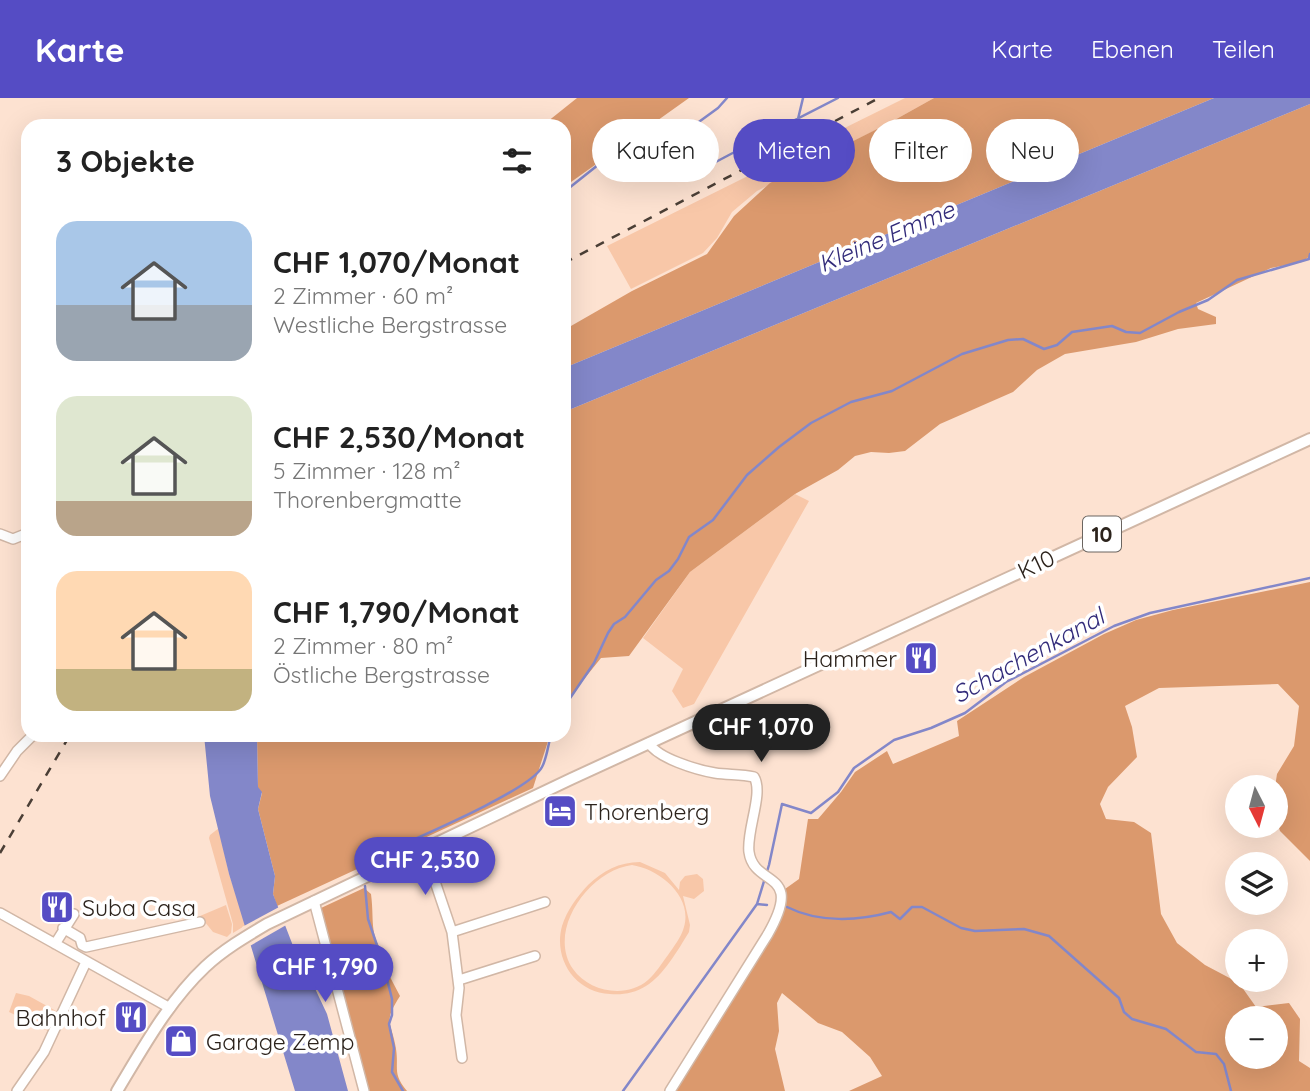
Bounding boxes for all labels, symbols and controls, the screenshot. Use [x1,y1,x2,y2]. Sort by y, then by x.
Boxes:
text: Karte [35,29,124,70]
text: Karte [991,34,1053,64]
text: Ebenen [1091,34,1174,64]
text: Teilen [1212,34,1275,64]
chip: Kaufen [592,119,719,182]
chip: Mieten [733,119,855,182]
chip: Filter [869,119,972,182]
chip: Neu [986,119,1079,182]
text: 3 Objekte [56,142,195,180]
icon: filters [498,142,536,180]
water label: Kleine Emme [813,193,960,278]
text: CHF 1,070/Monat [273,243,520,281]
icon: home [112,249,196,333]
text: 2 Zimmer · 60 m² [273,281,453,310]
text: Westliche Bergstrasse [273,310,507,339]
text: CHF 2,530/Monat [273,418,525,456]
icon: home [112,424,196,508]
text: 5 Zimmer · 128 m² [273,456,461,485]
text: Thorenbergmatte [273,485,462,514]
road number: 10 [1083,516,1121,551]
street label: K10 [1013,543,1059,585]
text: CHF 1,790/Monat [273,593,520,631]
icon: home [112,599,196,683]
water label: Schachenkanal [947,600,1111,709]
text: 2 Zimmer · 80 m² [273,631,453,660]
restaurant icon: Hammer [902,639,940,677]
place label: Hammer [803,644,897,673]
text: Östliche Bergstrasse [273,660,490,689]
pin: CHF 1,070 [681,704,841,764]
text: CHF 1,070 [708,712,814,741]
north arrow [1225,775,1288,838]
map controls [1225,775,1288,1069]
hotel icon: Thorenberg [541,792,579,830]
place label: Thorenberg [584,797,709,826]
pin: CHF 2,530 [345,838,505,897]
text: CHF 2,530 [370,845,480,874]
button: layers [1225,852,1288,915]
restaurant icon: Suba Casa [38,888,76,926]
place label: Suba Casa [82,893,196,922]
button: + [1225,929,1288,992]
pin: CHF 1,790 [245,944,405,1004]
text: CHF 1,790 [272,952,378,981]
restaurant icon: Bahnhof [112,998,150,1036]
place label: Bahnhof [15,1003,106,1032]
button: − [1225,1006,1288,1069]
shop icon: Garage Zemp [162,1022,200,1060]
place label: Garage Zemp [206,1027,355,1056]

